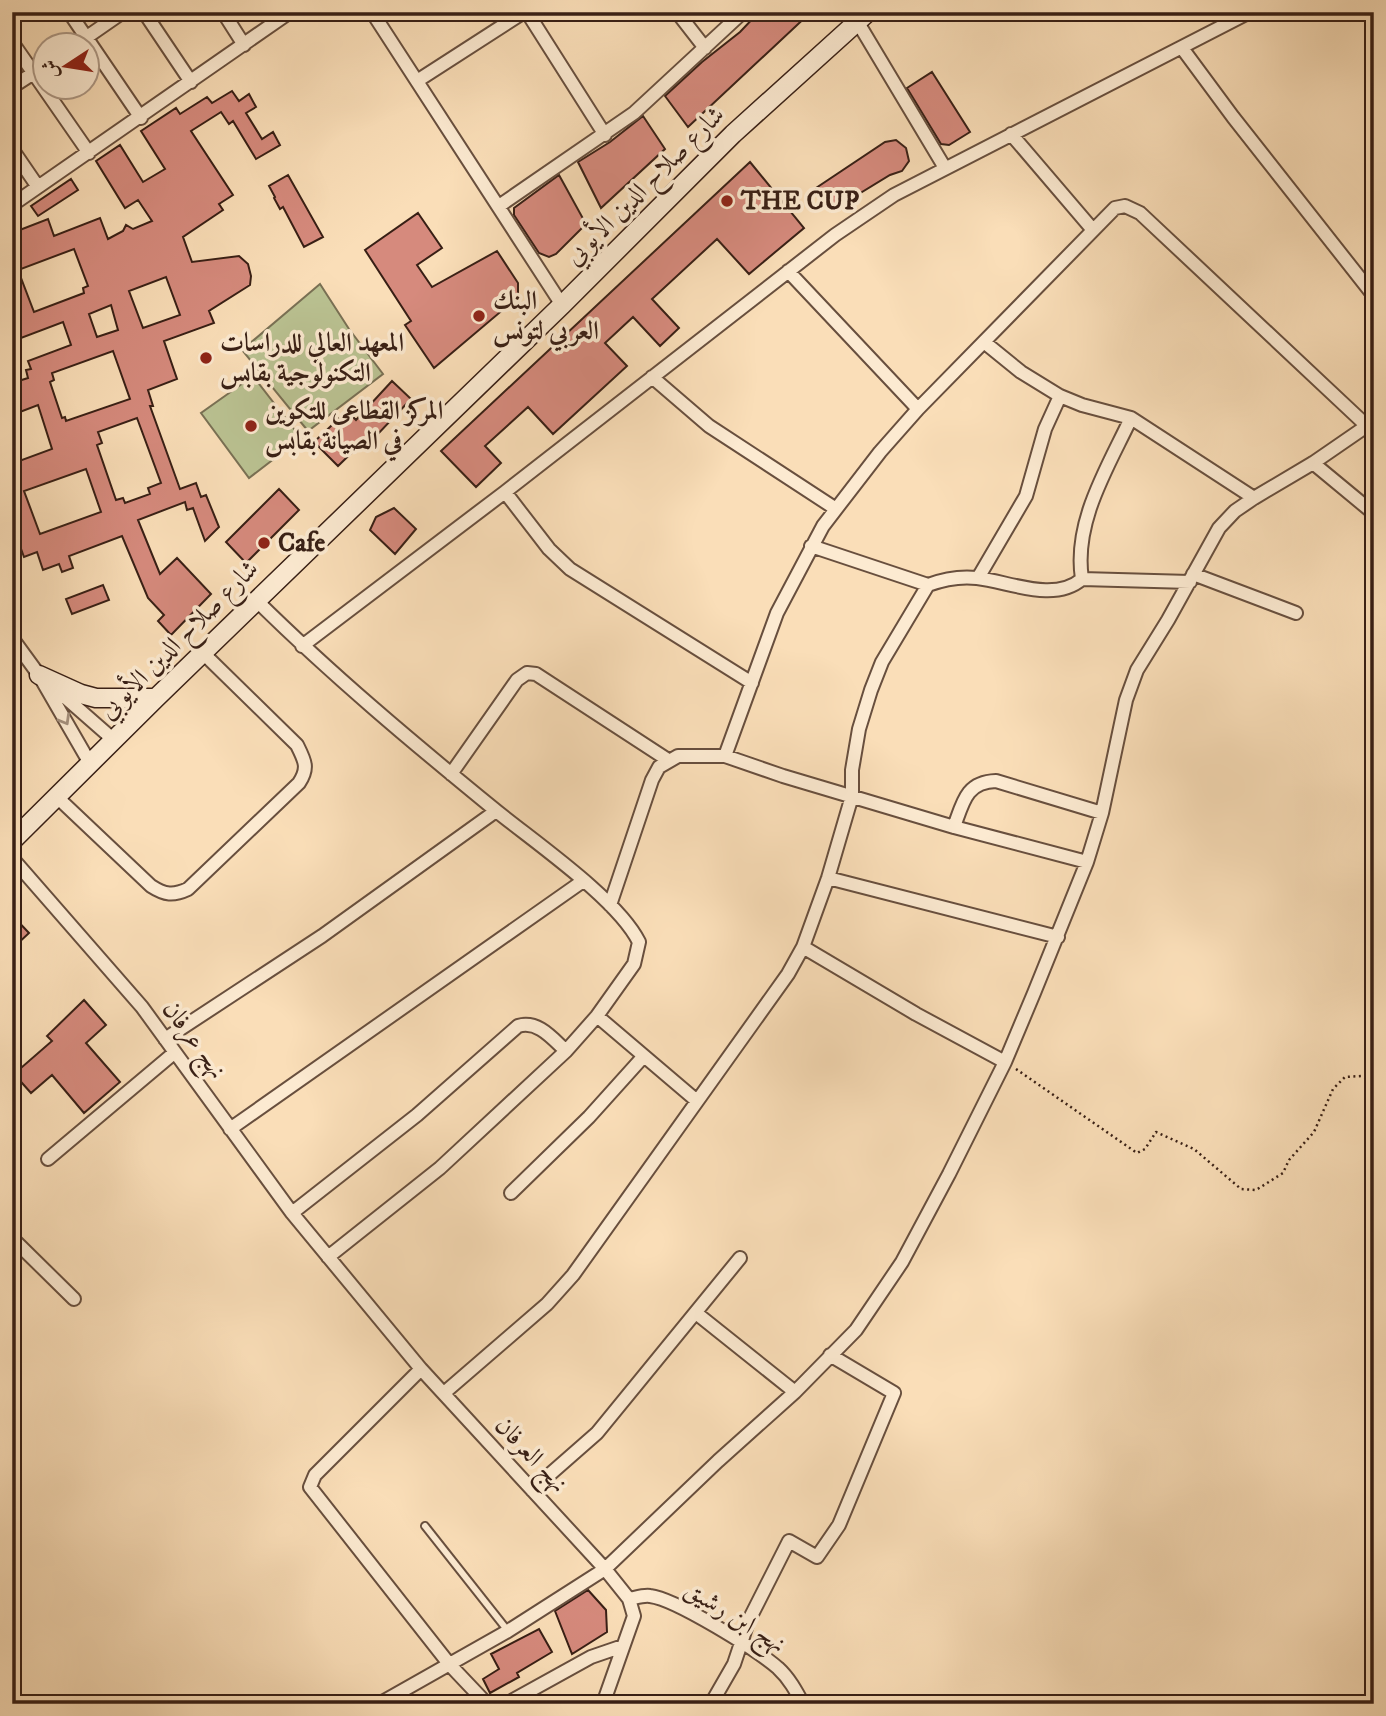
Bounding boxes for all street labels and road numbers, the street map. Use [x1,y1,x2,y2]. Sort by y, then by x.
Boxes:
street label: شارع صلاح الدين الأيوبي [556,97,736,277]
street label: شارع صلاح الدين الأيوبي [90,551,270,731]
street label: نهج عرفان [150,994,234,1089]
street label: نهج العرفان [483,1410,575,1504]
street label: نهج ابن رشيق [675,1573,792,1666]

